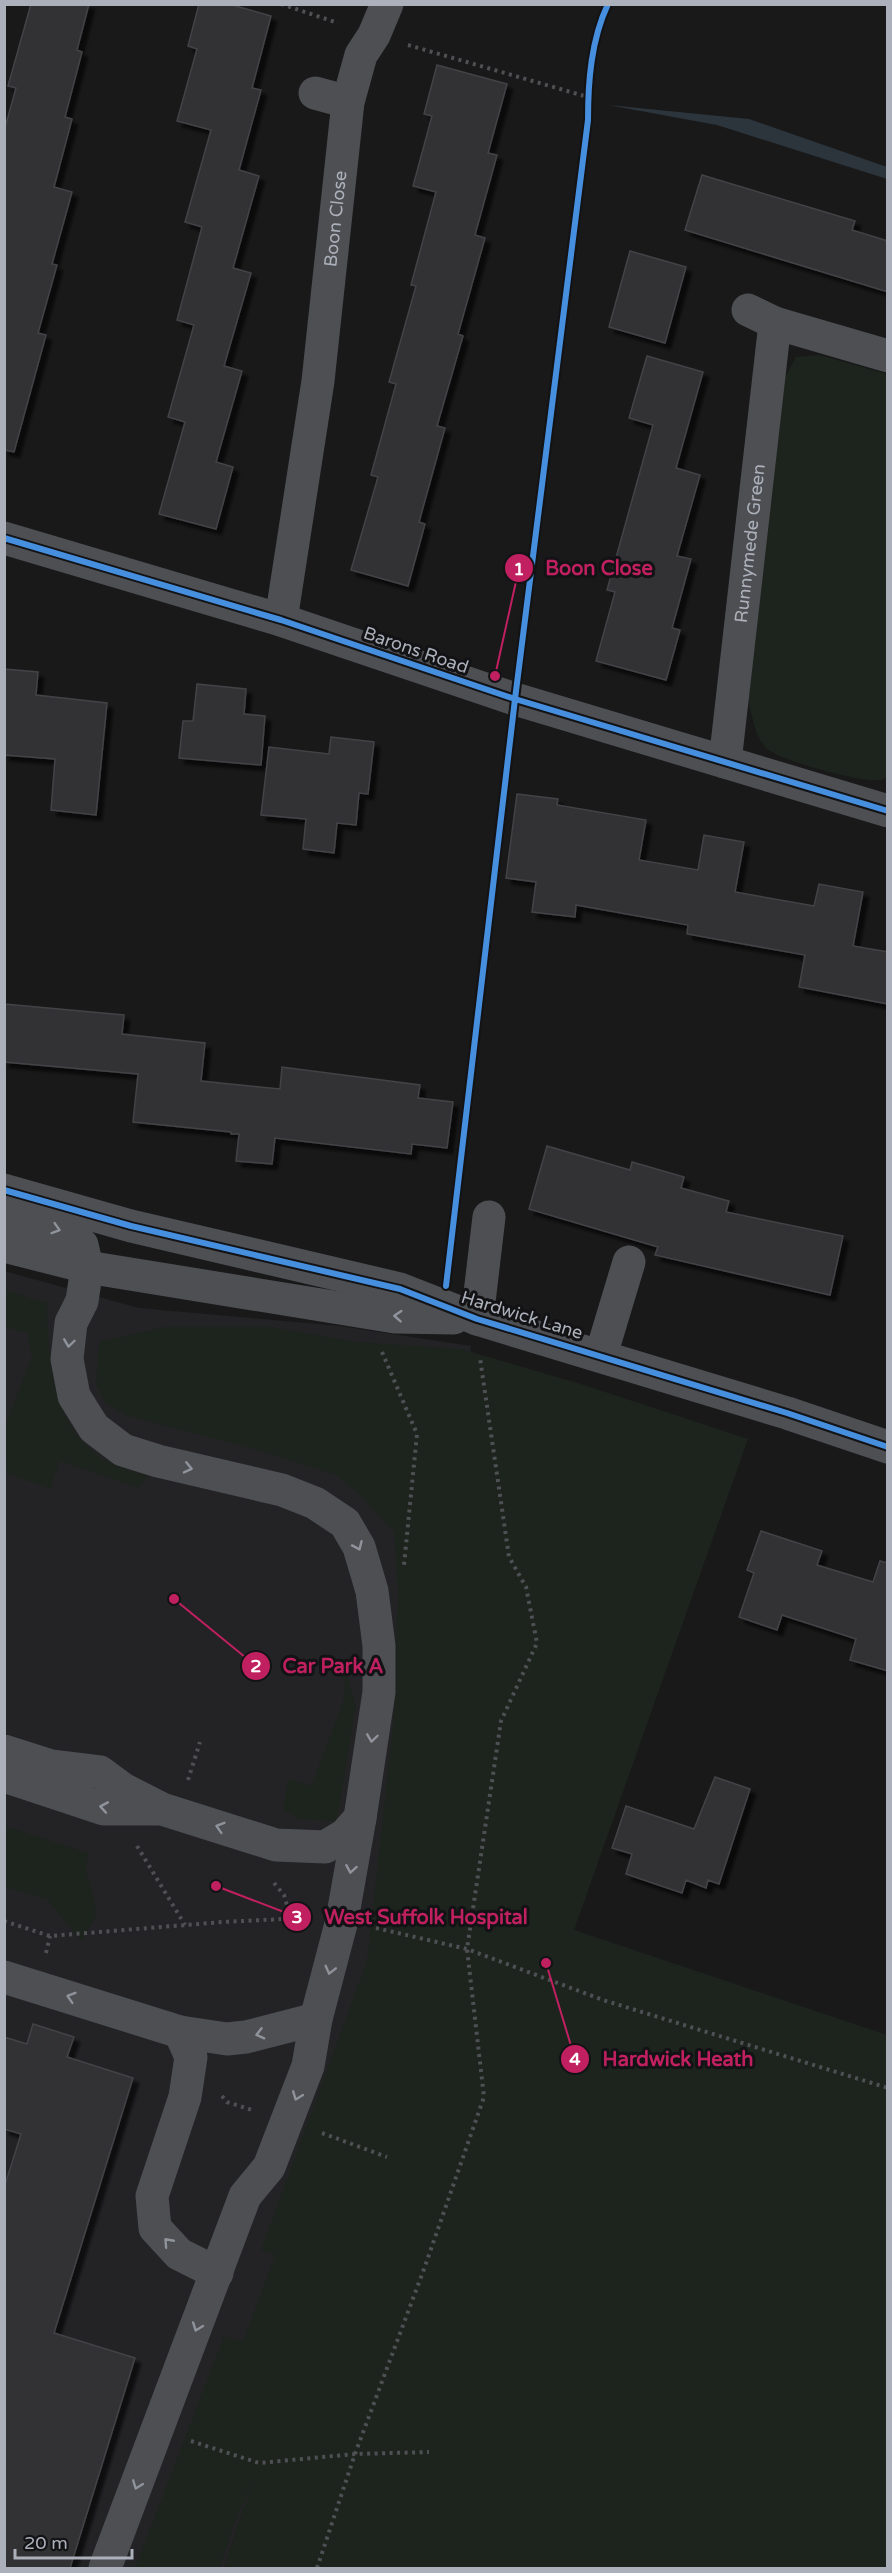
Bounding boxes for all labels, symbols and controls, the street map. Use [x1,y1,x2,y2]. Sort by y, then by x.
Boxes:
street label: Boon Close [319,170,352,268]
street label: Runnymede Green [730,463,770,624]
callout: Boon Close [504,549,665,587]
text: Boon Close [545,557,653,581]
text: 1 [513,558,525,580]
street label: Barons Road [361,622,471,678]
one-way arrow [50,1222,61,1234]
street label: Hardwick Lane [458,1286,586,1344]
one-way arrow [393,1310,402,1323]
one-way arrow [63,1339,75,1348]
one-way arrow [182,1461,192,1474]
one-way arrow [350,1540,362,1551]
callout: Car Park A [241,1647,395,1685]
text: 2 [250,1655,262,1677]
text: Car Park A [283,1655,383,1679]
one-way arrow [366,1733,378,1743]
one-way arrow [99,1801,109,1814]
one-way arrow [215,1822,226,1834]
one-way arrow [345,1864,358,1874]
callout: West Suffolk Hospital [282,1898,540,1936]
text: 3 [291,1906,303,1928]
text: West Suffolk Hospital [324,1906,528,1930]
one-way arrow [324,1965,337,1975]
one-way arrow [66,1992,77,2004]
one-way arrow [255,2027,265,2039]
callout: Hardwick Heath [560,2040,765,2078]
text: 4 [569,2048,581,2070]
text: Hardwick Heath [603,2048,753,2072]
one-way arrow [292,2090,304,2101]
one-way arrow [164,2239,175,2249]
one-way arrow [191,2322,204,2332]
one-way arrow [132,2479,144,2490]
scale bar [15,2522,132,2560]
text: 20 m [24,2532,68,2554]

